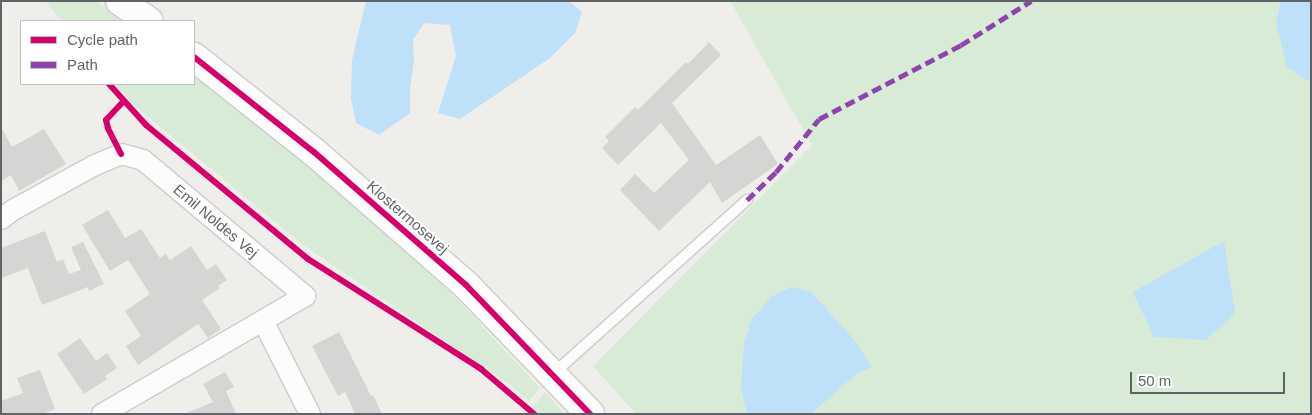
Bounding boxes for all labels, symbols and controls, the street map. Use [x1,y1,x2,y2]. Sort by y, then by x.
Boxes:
legend [20,20,195,85]
text: Cycle path [67,31,138,48]
text: Path [67,56,98,73]
street label: Klostermosevej [363,177,453,257]
street label: Emil Noldes Vej [170,180,262,262]
scale bar [1132,362,1287,394]
text: 50 m [1138,372,1171,389]

